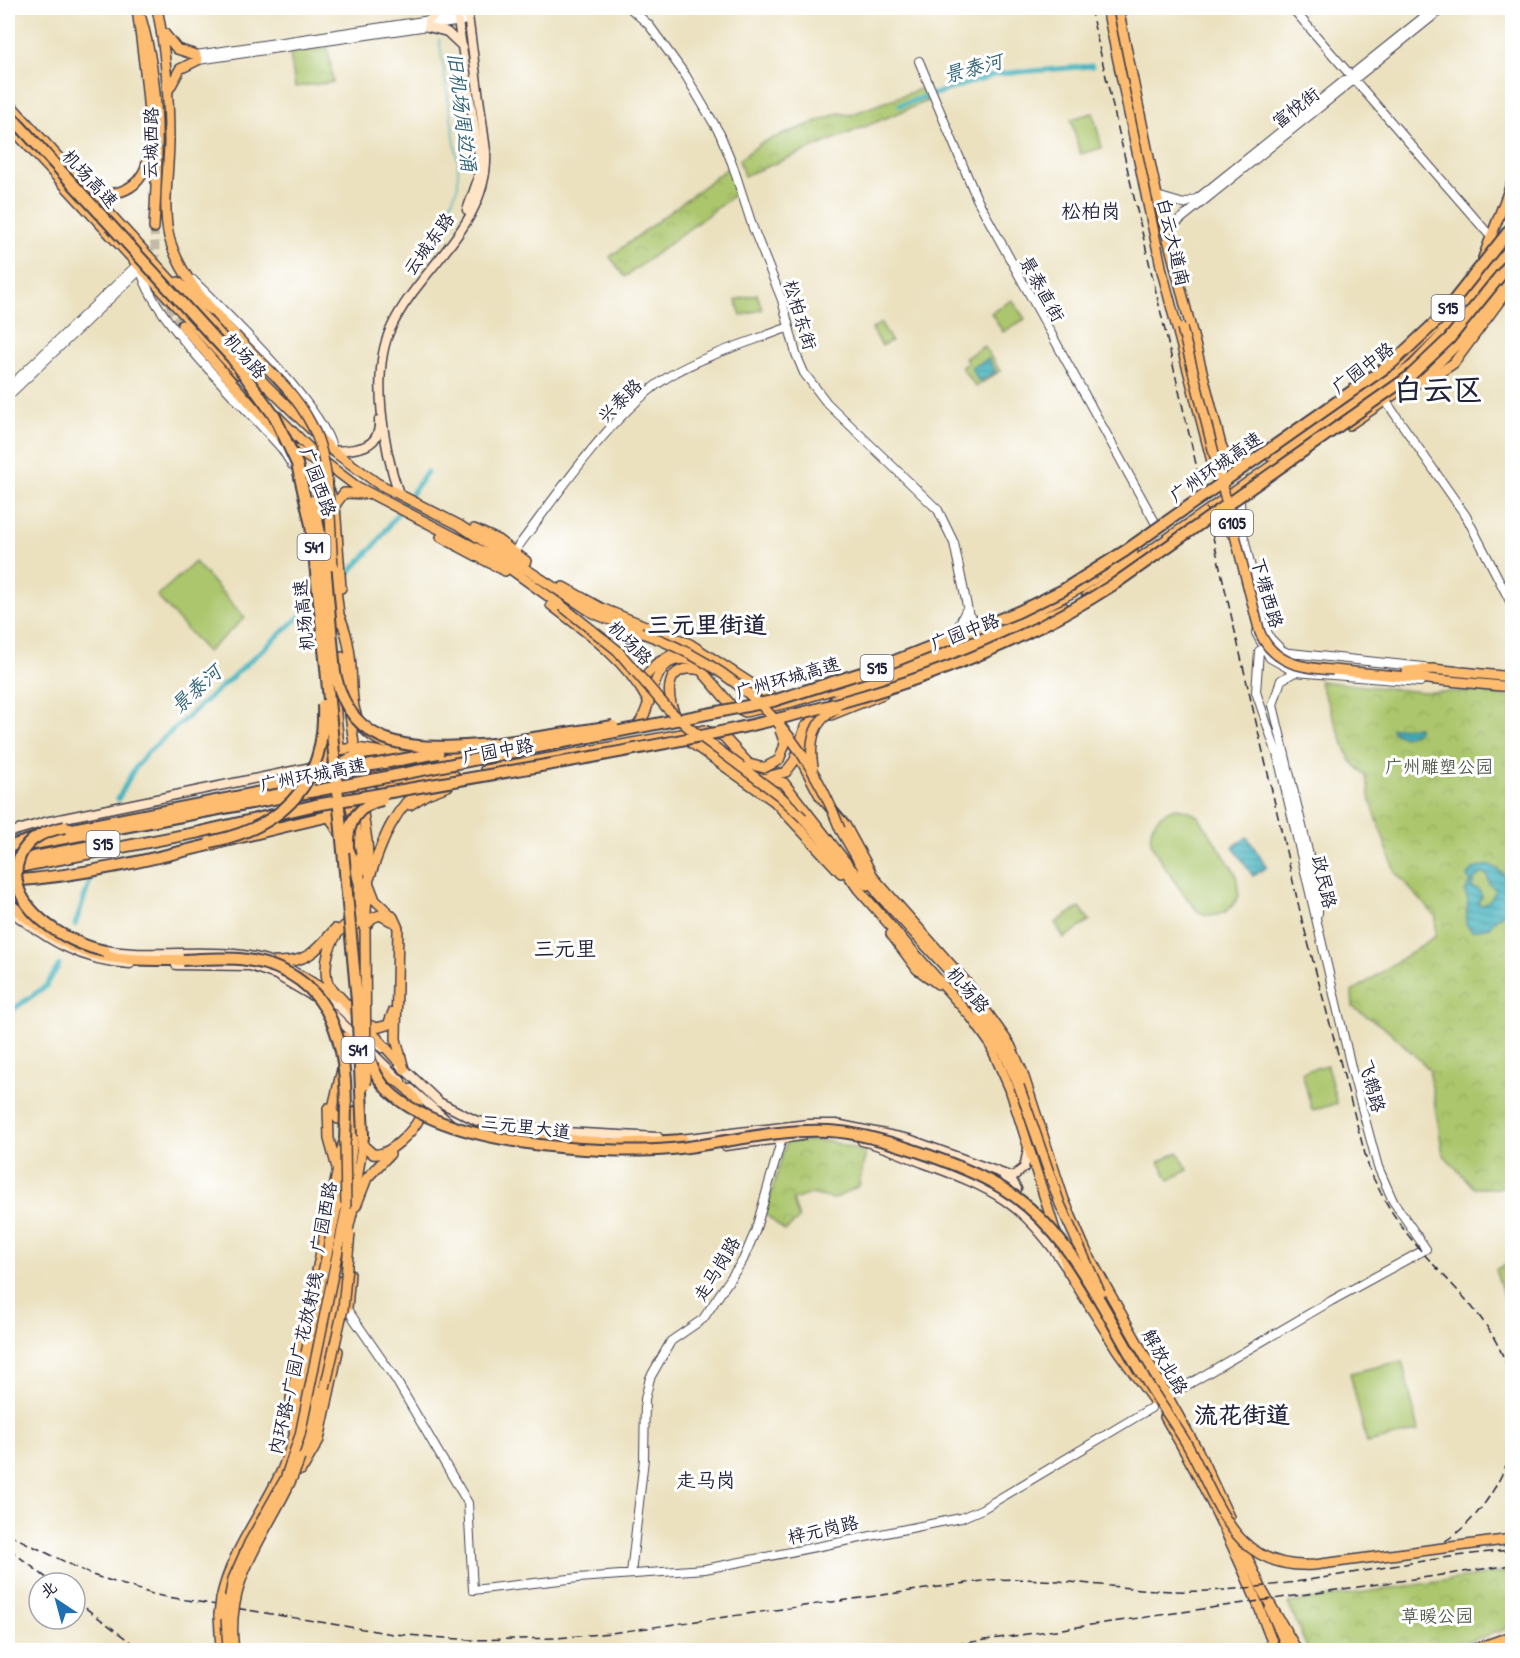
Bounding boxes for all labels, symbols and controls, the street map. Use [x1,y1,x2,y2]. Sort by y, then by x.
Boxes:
water label: 景泰河 [940,46,1008,88]
water label: 旧机场周边涌 [442,51,483,174]
street label: 富悦街 [1267,81,1325,134]
street label: 云城西路 [137,107,164,179]
street label: 机场高速 [57,144,124,214]
street label: 白云大道南 [1151,195,1196,289]
district label: 松柏岗 [1061,197,1121,224]
street label: 云城东路 [397,207,460,280]
street label: 景泰直街 [1014,251,1071,326]
street label: 松柏东街 [778,277,823,353]
road number: S15 [1432,295,1464,321]
street label: 机场路 [218,327,273,384]
street label: 广园中路 [1326,336,1399,399]
district label: 白云区 [1393,369,1483,409]
street label: 兴泰路 [592,373,648,429]
street label: 广州环城高速 [1164,425,1267,508]
street label: 广园西路 [294,444,343,520]
road number: G105 [1211,510,1253,536]
road number: S41 [298,534,330,560]
street label: 下塘西路 [1246,555,1289,631]
street label: 机场高速 [287,578,320,652]
street label: 广园中路 [927,607,1003,656]
district label: 三元里街道 [647,608,767,640]
street label: 机场路 [602,615,658,671]
street label: 广州环城高速 [733,651,843,704]
road number: S15 [860,655,894,681]
water label: 景泰河 [164,657,229,719]
street label: 广园中路 [460,732,536,769]
street label: 广州环城高速 [258,752,368,797]
park label: 广州雕塑公园 [1385,754,1493,779]
road number: S15 [86,831,120,857]
street label: 政民路 [1306,853,1343,911]
district label: 三元里 [534,934,597,963]
street label: 机场路 [941,961,996,1018]
road number: S41 [342,1037,374,1063]
street label: 飞鹅路 [1353,1057,1392,1115]
street label: 三元里大道 [480,1109,572,1144]
street label: 广园西路 [304,1179,343,1255]
street label: 走马岗路 [687,1231,746,1306]
street label: 内环路-广园广花放射线 [262,1269,329,1457]
street label: 解放北路 [1137,1324,1194,1399]
district label: 流花街道 [1194,1398,1290,1430]
district label: 走马岗 [676,1466,736,1493]
street label: 梓元岗路 [785,1509,861,1550]
north arrow [27,1571,87,1631]
text: 北 [35,1575,61,1602]
park label: 草暖公园 [1401,1603,1473,1628]

